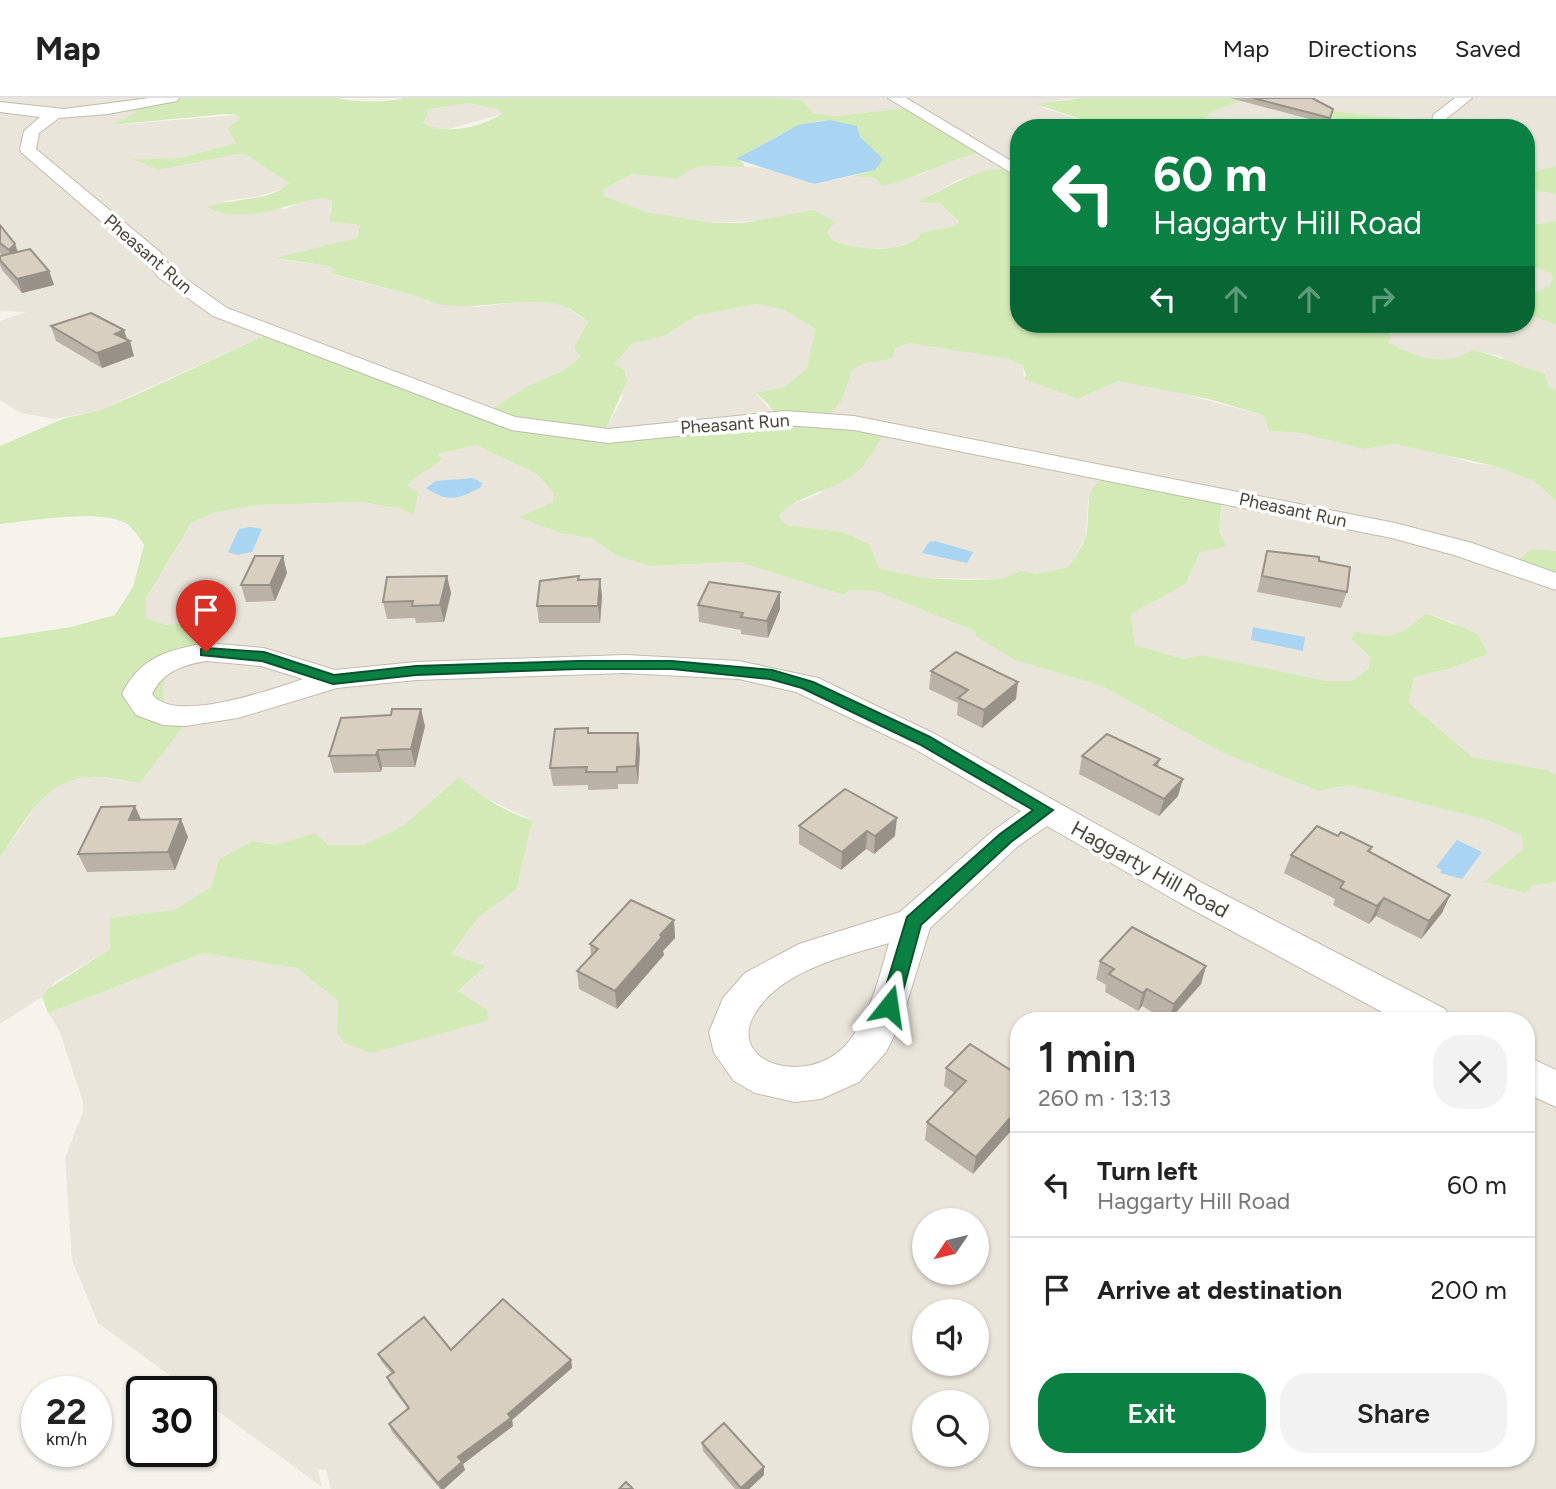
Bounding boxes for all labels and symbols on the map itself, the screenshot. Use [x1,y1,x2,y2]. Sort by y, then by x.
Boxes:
street label: Pheasant Run [99,210,197,298]
street label: Pheasant Run [680,409,790,439]
street label: Pheasant Run [1237,488,1349,532]
pin [176,580,236,652]
street label: Haggarty Hill Road [1067,815,1233,923]
position arrow [852,969,926,1043]
north arrow [912,1208,989,1284]
speed limit sign: 30 [126,1376,217,1467]

